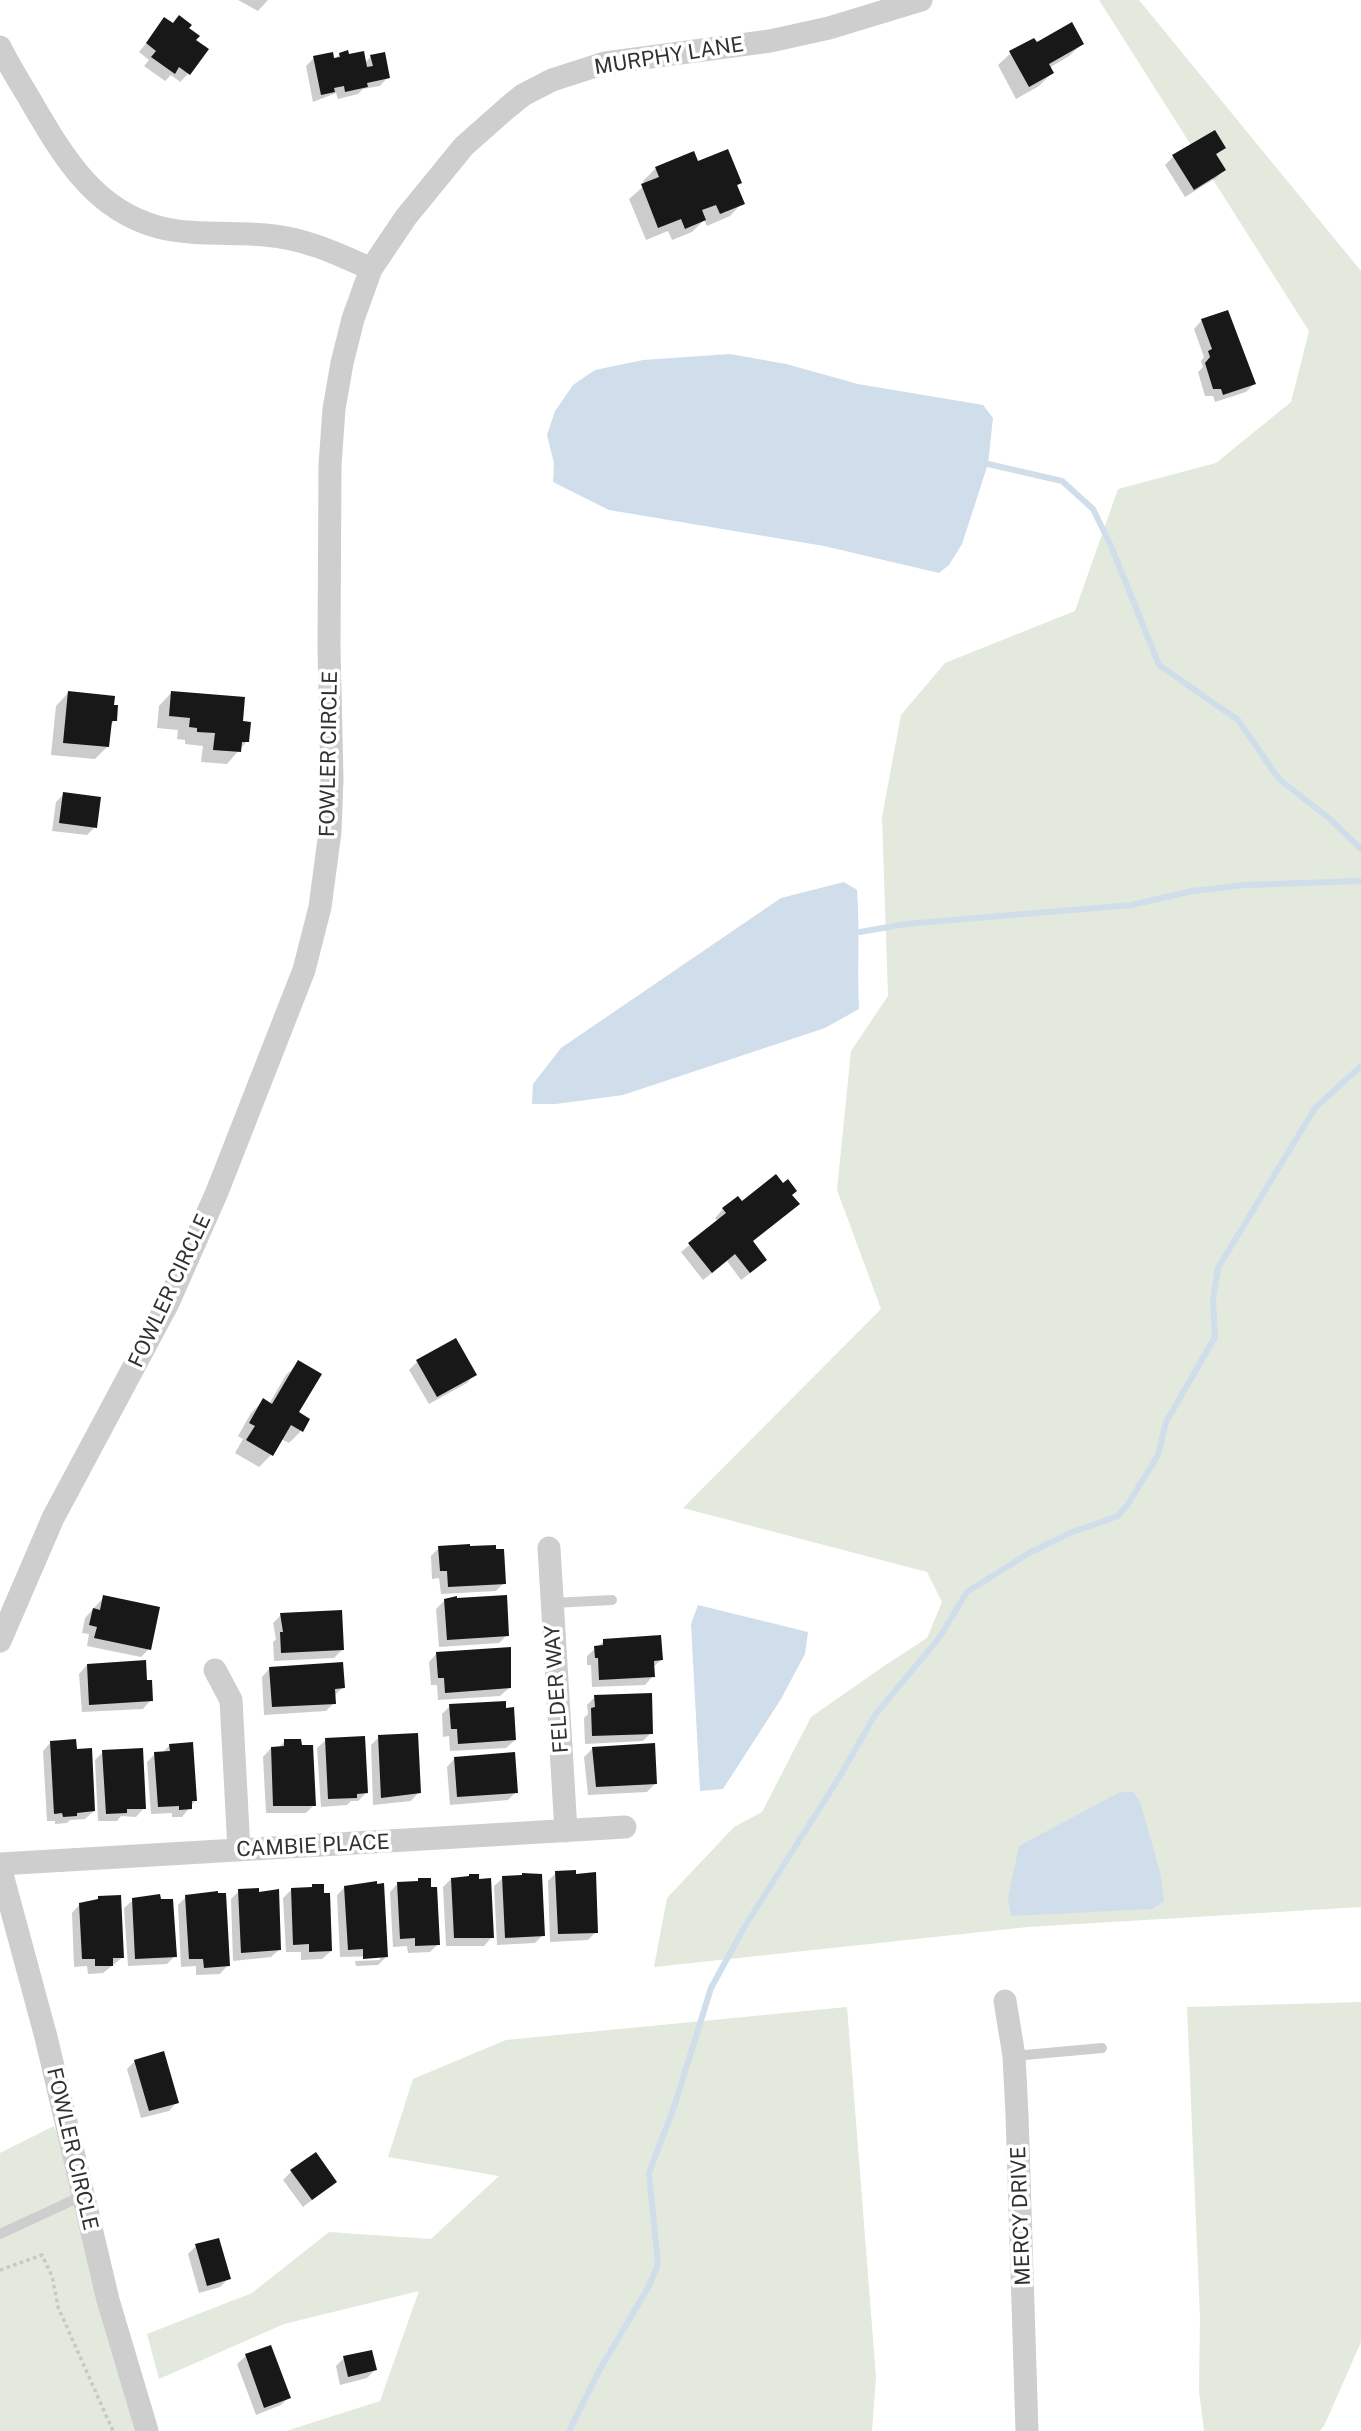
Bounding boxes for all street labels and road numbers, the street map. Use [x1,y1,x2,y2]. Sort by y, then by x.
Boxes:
street label: MURPHY LANE [592,32,746,80]
street label: FOWLER CIRCLE [315,671,343,837]
street label: FOWLER CIRCLE [123,1210,217,1372]
street label: FELDER WAY [540,1624,574,1754]
street label: CAMBIE PLACE [236,1829,390,1863]
street label: FOWLER CIRCLE [41,2065,103,2233]
street label: MERCY DRIVE [1006,2146,1036,2286]

